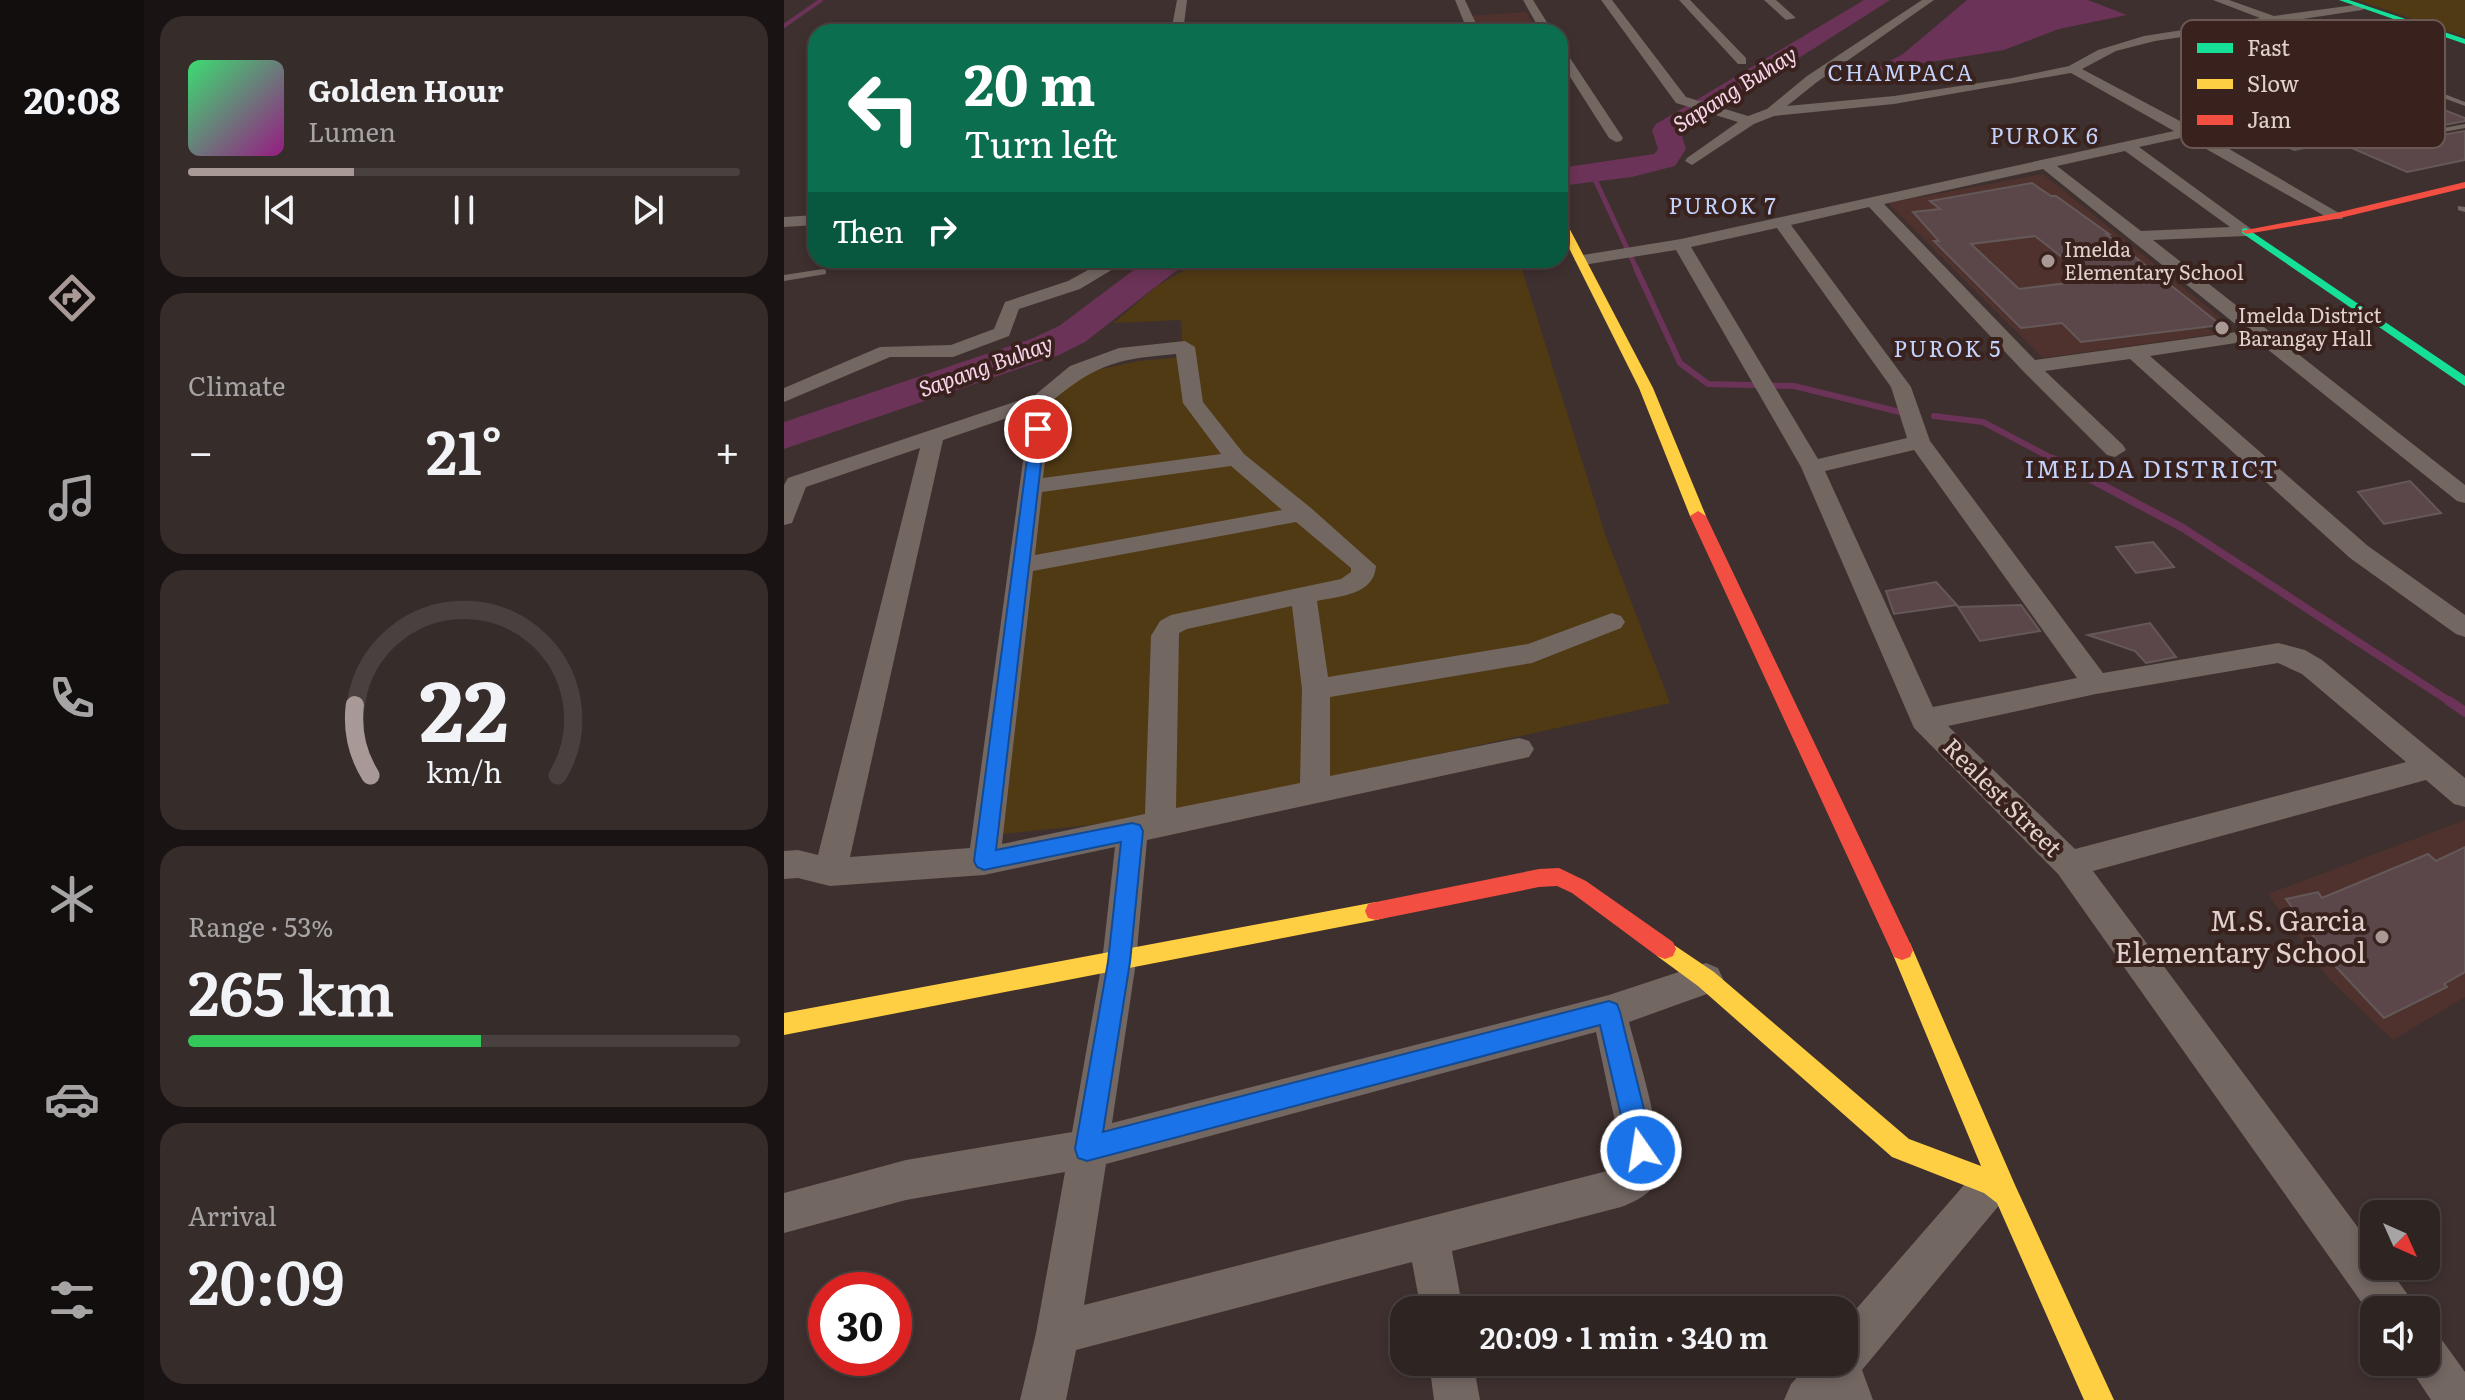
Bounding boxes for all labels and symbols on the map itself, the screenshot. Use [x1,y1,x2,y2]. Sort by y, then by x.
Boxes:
legend [2181,20,2445,148]
text: Fast [2247,30,2290,63]
water label: Sapang Buhay [1666,36,1803,139]
district label: CHAMPACA [1828,55,1974,88]
text: Slow [2247,66,2299,99]
text: Jam [2247,102,2291,135]
district label: PUROK 6 [1990,118,2100,151]
district label: PUROK 7 [1668,188,1778,221]
place label: Imelda Elementary School [2064,233,2244,286]
marker: Imelda Elementary School [2039,252,2057,270]
place label: Imelda District Barangay Hall [2238,299,2382,352]
marker: Imelda District Barangay Hall [2213,319,2231,337]
water label: Sapang Buhay [914,325,1057,404]
district label: PUROK 5 [1893,331,2003,364]
pin [1004,395,1072,463]
district label: IMELDA DISTRICT [2025,450,2279,485]
street label: Realest Street [1936,729,2071,864]
place label: M.S. Garcia Elementary School [2115,898,2366,972]
marker: M.S. Garcia Elementary School [2373,928,2391,946]
position arrow [1599,1108,1683,1192]
north arrow [2360,1200,2440,1280]
speed limit sign: 30 [808,1272,912,1376]

